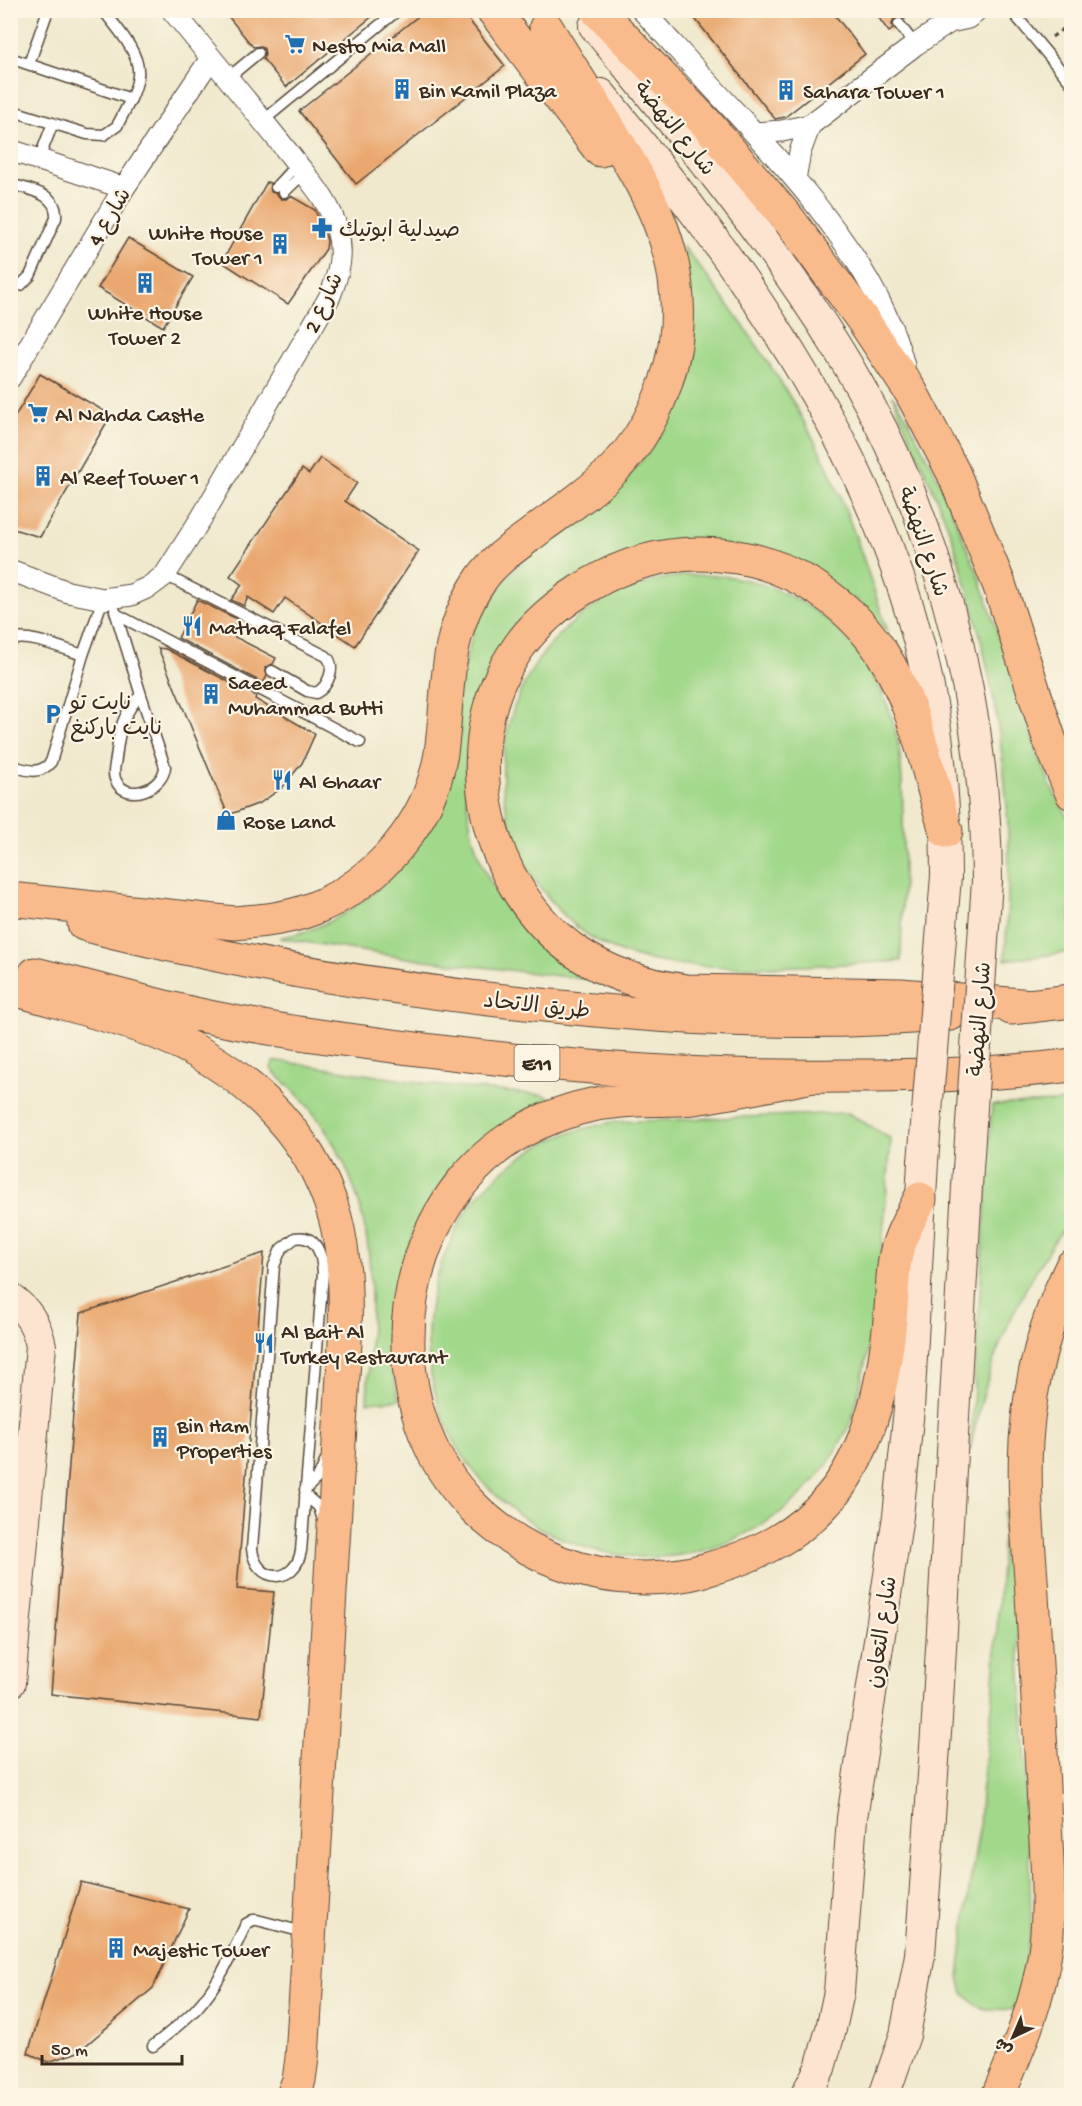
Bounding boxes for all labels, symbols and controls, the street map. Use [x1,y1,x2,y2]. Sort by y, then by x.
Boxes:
supermarket icon: Nesto Mia Mall [283,32,307,56]
place label: Nesto Mia Mall [312,35,446,61]
building icon: Bin Kamil Plaza [390,77,414,101]
street label: شارع النهضة [627,77,719,182]
building icon: Sahara Tower 1 [774,78,798,102]
place label: Bin Kamil Plaza [418,80,557,106]
place label: Sahara Tower 1 [803,81,945,107]
street label: شارع 4 [84,184,139,252]
pharmacy icon: صيدلية ابوتيك [310,216,334,240]
place label: صيدلية ابوتيك [339,219,460,245]
place label: White House Tower 1 [148,222,264,273]
building icon: White House Tower 1 [268,232,292,256]
street label: شارع 2 [300,269,351,338]
building icon: White House Tower 2 [133,271,157,295]
place label: White House Tower 2 [88,302,203,353]
supermarket icon: Al Nahda Castle [26,401,50,425]
place label: Al Nahda Castle [55,404,205,430]
building icon: Al Reef Tower 1 [31,464,55,488]
place label: Al Reef Tower 1 [60,467,199,493]
street label: شارع النهضة [890,484,952,601]
restaurant icon: Mathaq Falafel [180,614,204,638]
place label: Mathaq Falafel [209,617,351,643]
place label: Saeed Muhammad Butti [228,672,383,723]
building icon: Saeed Muhammad Butti [199,682,223,706]
place label: نايت تو نايت باركنغ [68,692,162,743]
parking icon: نايت تو نايت باركنغ [41,702,65,726]
restaurant icon: Al Ghaar [270,768,294,792]
place label: Al Ghaar [299,771,382,797]
shop icon: Rose Land [214,808,238,832]
place label: Rose Land [243,811,336,837]
street label: شارع النهضة [965,961,999,1077]
street label: طريق الاتحاد [482,989,591,1027]
road number: E11 [514,1045,560,1081]
place label: Al Bait Al Turkey Restaurant [279,1321,449,1372]
restaurant icon: Al Bait Al Turkey Restaurant [252,1331,276,1355]
place label: Bin Ham Properties [176,1415,272,1466]
building icon: Bin Ham Properties [148,1425,172,1449]
street label: شارع التعاون [863,1575,905,1690]
building icon: Majestic Tower [104,1936,128,1960]
place label: Majestic Tower [133,1939,271,1965]
north arrow [983,2007,1043,2067]
scale bar [42,2028,182,2066]
text: ش [992,2032,1018,2058]
text: 50 m [51,2041,88,2062]

